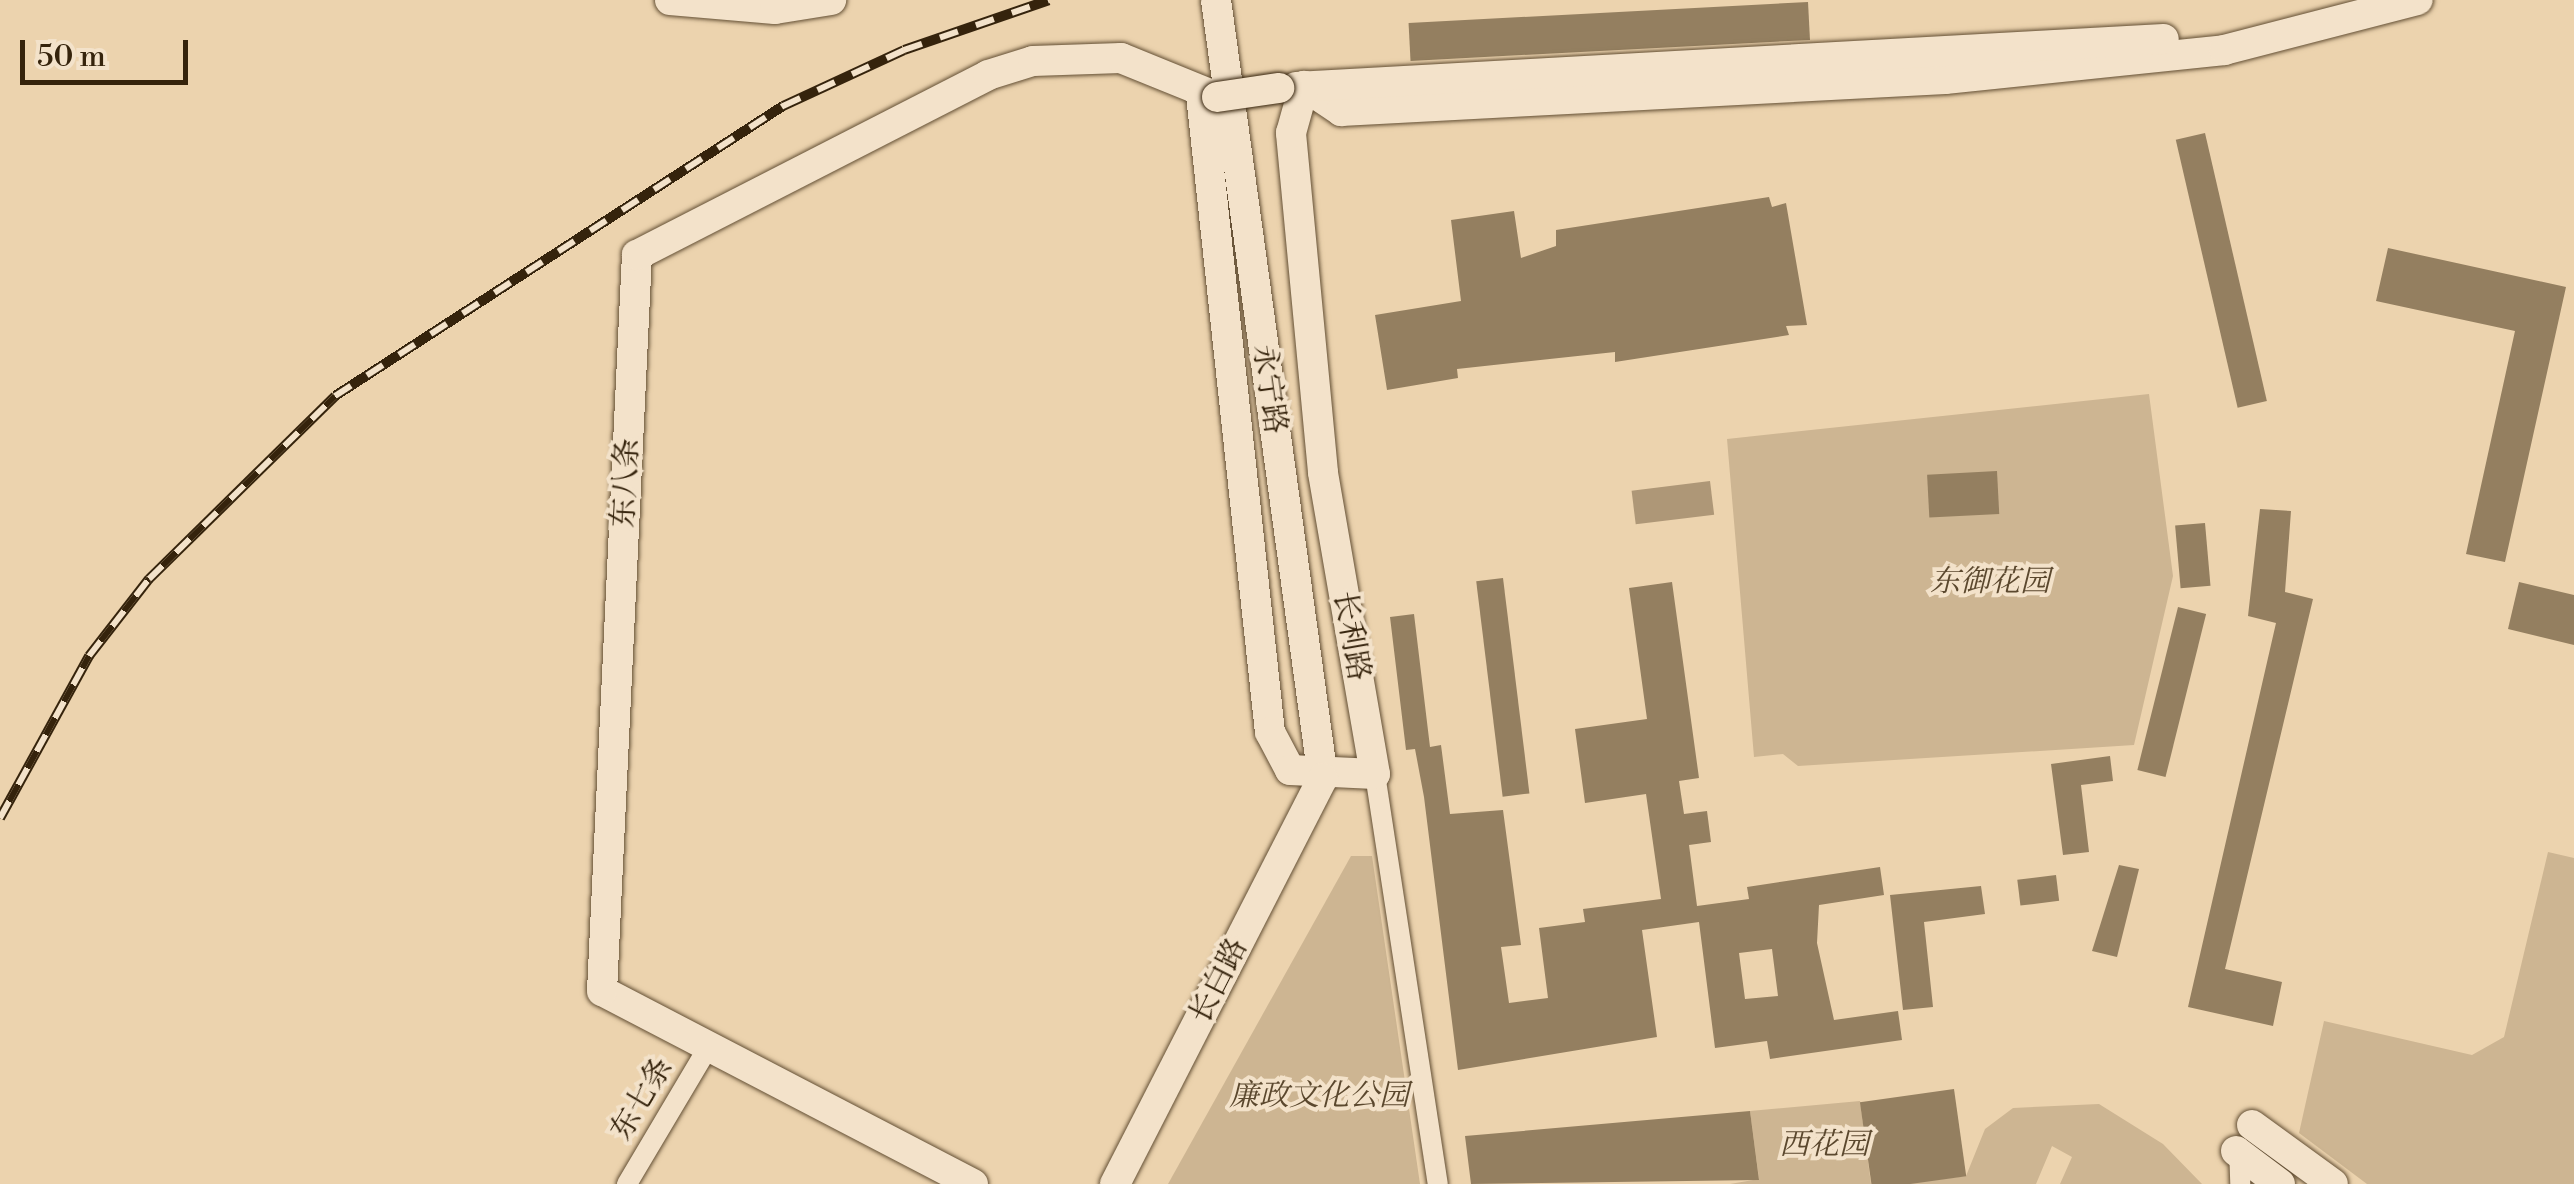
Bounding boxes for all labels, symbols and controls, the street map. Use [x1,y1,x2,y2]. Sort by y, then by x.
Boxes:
scale bar [25,20,192,82]
text: 50 m [37,38,106,76]
street label: 永宁路 [1245,342,1293,436]
street label: 东八条 [606,437,646,529]
park label: 东御花园 [1930,564,2050,600]
street label: 长利路 [1325,589,1377,683]
street label: 长白路 [1183,933,1255,1029]
street label: 东七条 [603,1051,681,1147]
park label: 廉政文化公园 [1229,1078,1409,1114]
park label: 西花园 [1779,1127,1869,1163]

